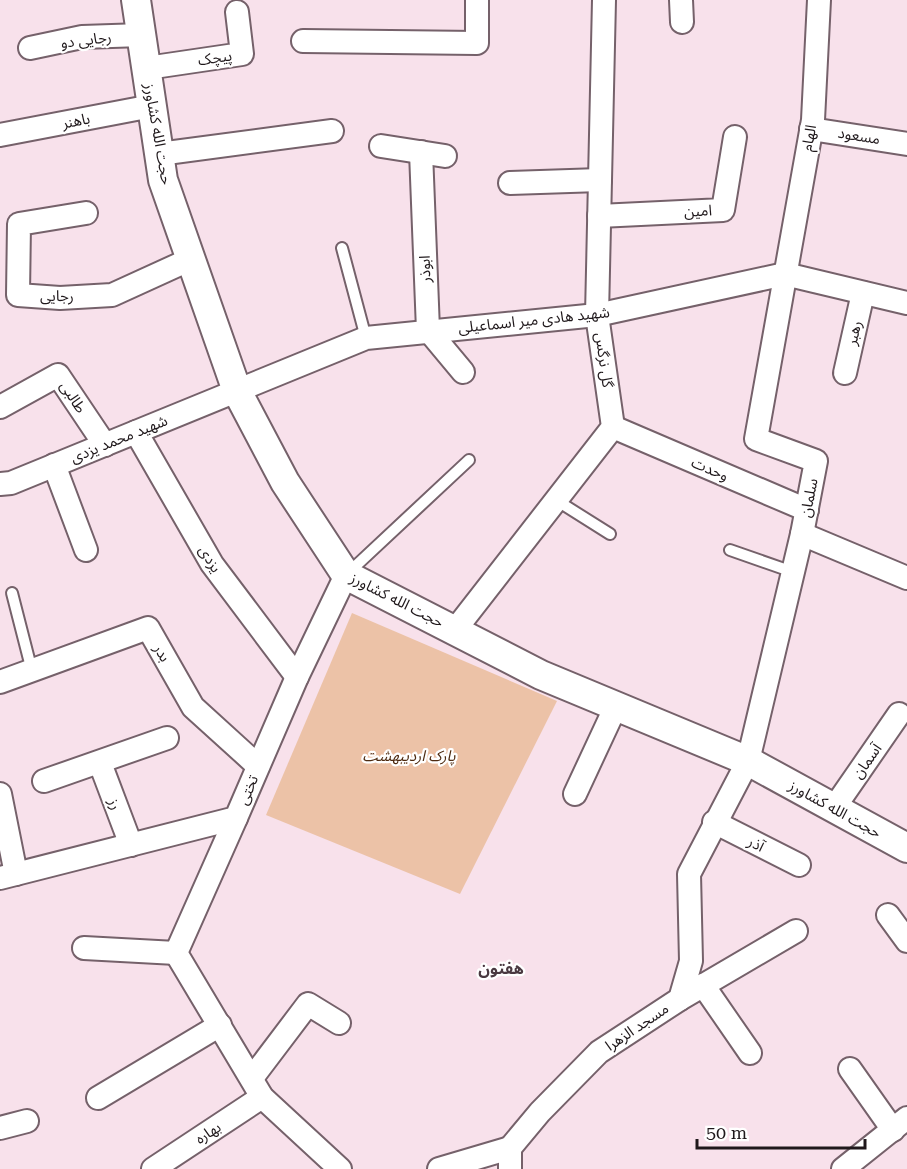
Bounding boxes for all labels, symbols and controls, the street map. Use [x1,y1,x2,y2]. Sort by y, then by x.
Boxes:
street label: رجایی دو [59,28,113,52]
street label: پیچک [197,46,234,71]
street label: حجت الله کشاورز [140,81,176,186]
street label: باهنر [60,109,92,133]
street label: الهام [798,123,822,153]
street label: مسعود [837,124,881,148]
street label: امین [684,201,712,221]
street label: ابوذر [416,255,435,284]
street label: رجایی [40,287,74,305]
street label: شهید هادی میر اسماعیلی [457,303,611,337]
street label: رهبر [842,319,866,348]
street label: گل نرگس [591,331,617,390]
street label: طالبی [56,378,90,416]
street label: شهید محمد یزدی [68,411,170,467]
street label: وحدت [689,453,731,485]
street label: سلمان [796,477,822,519]
street label: یزدی [195,542,225,576]
street label: حجت الله کشاورز [346,568,447,631]
street label: بدر [149,640,174,665]
street label: آسمان [849,740,886,782]
park label: پارک اردیبهشت [363,747,456,766]
street label: تختی [234,772,262,808]
street label: حجت الله کشاورز [785,776,884,842]
street label: رز [104,795,125,812]
street label: آذر [744,832,768,856]
district label: هفتون [478,959,524,978]
street label: مسجد الزهرا [602,999,672,1055]
scale bar [697,1112,865,1150]
street label: بهاره [192,1118,224,1148]
text: 50 m [706,1122,747,1143]

